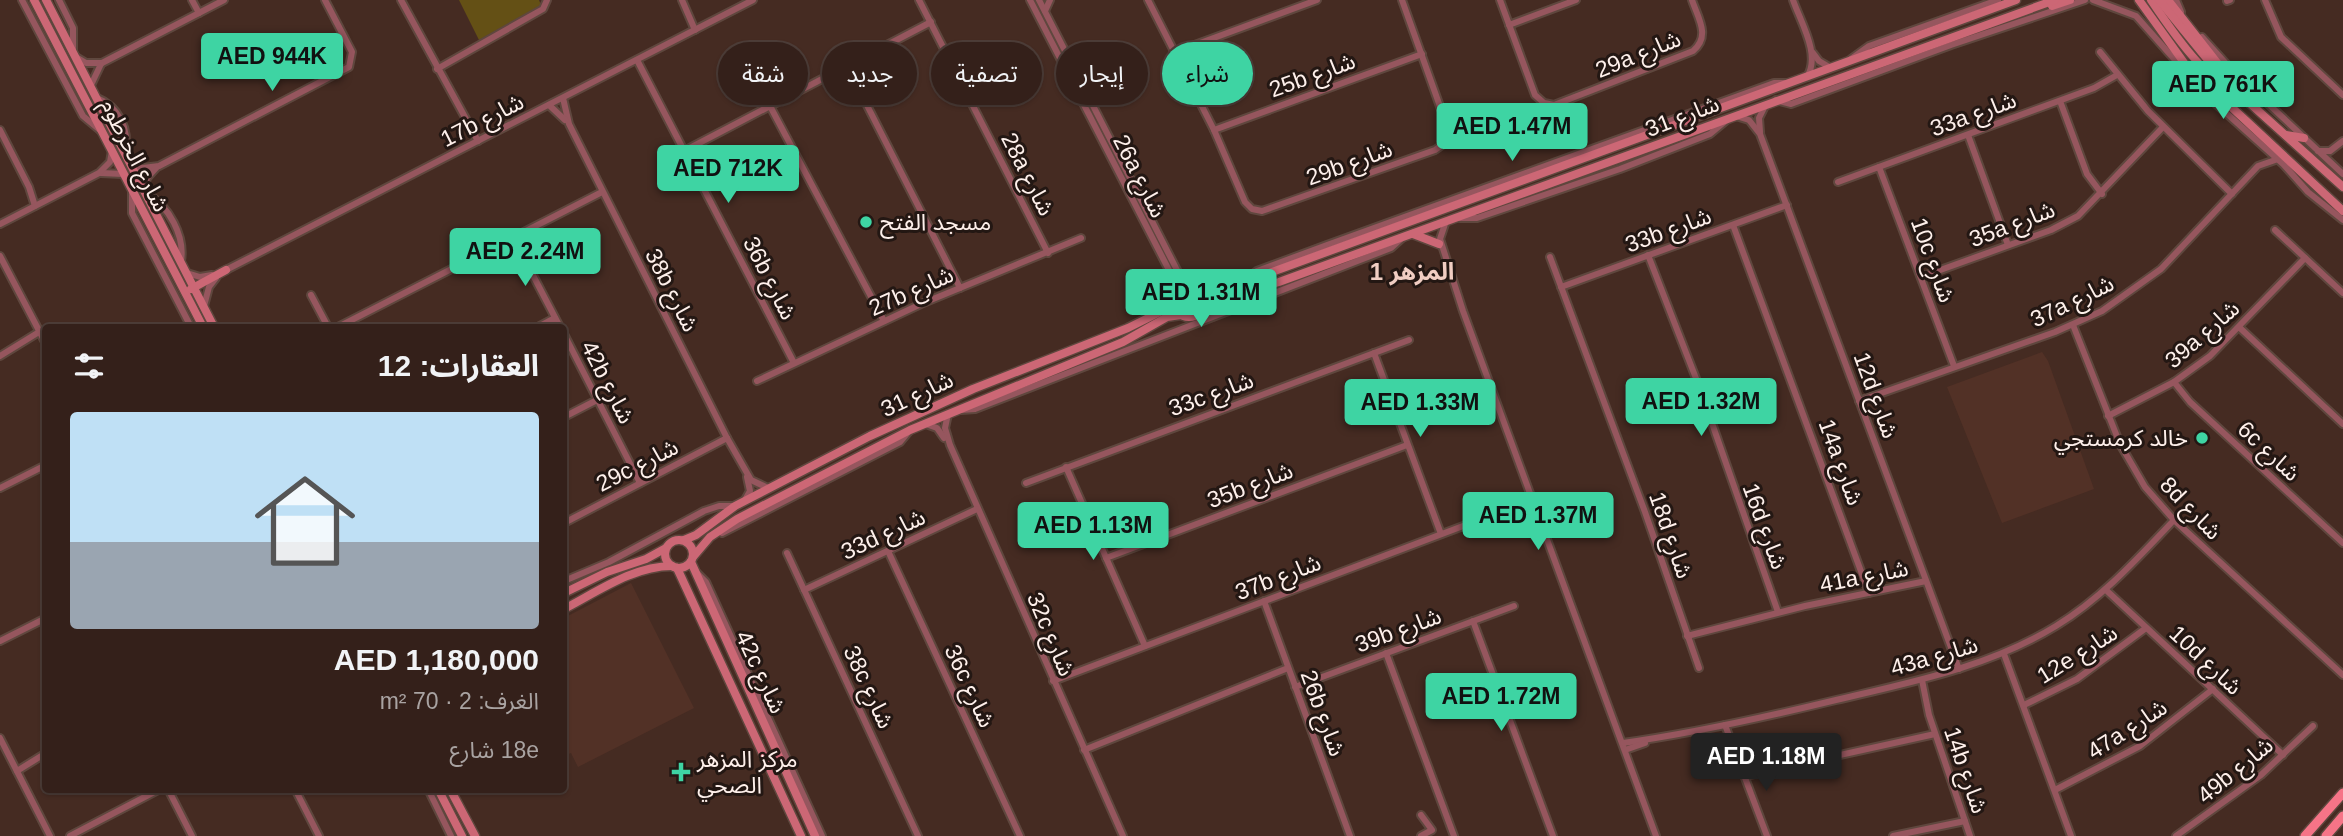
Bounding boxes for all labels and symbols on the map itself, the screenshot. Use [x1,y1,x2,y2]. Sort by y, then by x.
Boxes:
street label: 29a شارع [1592,25,1686,87]
pin: AED 944K [200,34,344,93]
street label: 25b شارع [1265,47,1360,106]
pin: AED 761K [2151,61,2295,121]
street label: 33a شارع [1926,86,2021,145]
street label: 17b شارع [436,88,530,155]
street label: شارع 31 [1641,90,1724,146]
street label: شارع الخرطوم [91,94,175,218]
pin: AED 1.47M [1432,104,1592,163]
street label: 28a شارع [993,128,1060,222]
street label: 26a شارع [1105,130,1172,224]
street label: 29b شارع [1302,135,1397,194]
pin: AED 712K [656,146,800,205]
street label: 35a شارع [1966,196,2060,256]
street label: 33b شارع [1621,202,1716,261]
place label: مسجد الفتح [880,209,991,239]
marker: مسجد الفتح [858,214,874,230]
street label: 10c شارع [1902,214,1960,307]
pin: AED 2.24M [445,229,605,288]
street label: 36b شارع [735,232,802,326]
street label: 38b شارع [637,244,704,338]
district label: المزهر 1 [1370,258,1454,286]
street label: 27b شارع [865,261,959,325]
pin: AED 1.31M [1121,270,1281,329]
street label: 37a شارع [2026,270,2120,336]
street label: 39a شارع [2160,295,2247,376]
street label: 42b شارع [573,336,640,430]
street label: 12d شارع [1845,348,1904,443]
street label: شارع 31 [877,366,959,426]
street label: 33c شارع [1165,367,1258,425]
pin: AED 1.32M [1621,378,1781,438]
pin: AED 1.33M [1340,380,1500,439]
street label: 14a شارع [1810,415,1869,510]
street label: 6c شارع [2230,416,2305,489]
place label: خالد كرمستجي [2054,425,2188,455]
marker: خالد كرمستجي [2194,430,2210,446]
street label: 29c شارع [592,433,684,500]
street label: 35b شارع [1204,457,1298,517]
street label: 8d شارع [2152,471,2227,547]
street label: 16d شارع [1734,479,1793,574]
street label: 18d شارع [1640,488,1698,583]
pin: AED 1.37M [1458,492,1618,552]
street label: 33d شارع [837,503,931,568]
pin: AED 1.13M [1013,503,1173,562]
street label: 37b شارع [1232,549,1326,609]
street label: 41a شارع [1818,555,1911,601]
street label: 32c شارع [1018,588,1080,681]
street label: 39b شارع [1351,602,1446,661]
street label: 12e شارع [2032,619,2124,692]
street label: 10d شارع [2162,620,2248,703]
street label: 42c شارع [727,626,791,719]
street label: 43a شارع [1887,631,1982,685]
street label: 36c شارع [936,640,1000,733]
street label: 38c شارع [835,641,899,734]
street label: 26b شارع [1292,666,1351,761]
pin: AED 1.72M [1421,674,1581,733]
street label: 47a شارع [2082,694,2174,768]
street label: 14b شارع [1935,723,1993,818]
street label: 49b شارع [2192,732,2281,811]
pin: AED 1.18M [1686,734,1846,793]
place label: مركز المزهر الصحي [696,746,797,802]
marker: مركز المزهر الصحي [671,762,691,782]

